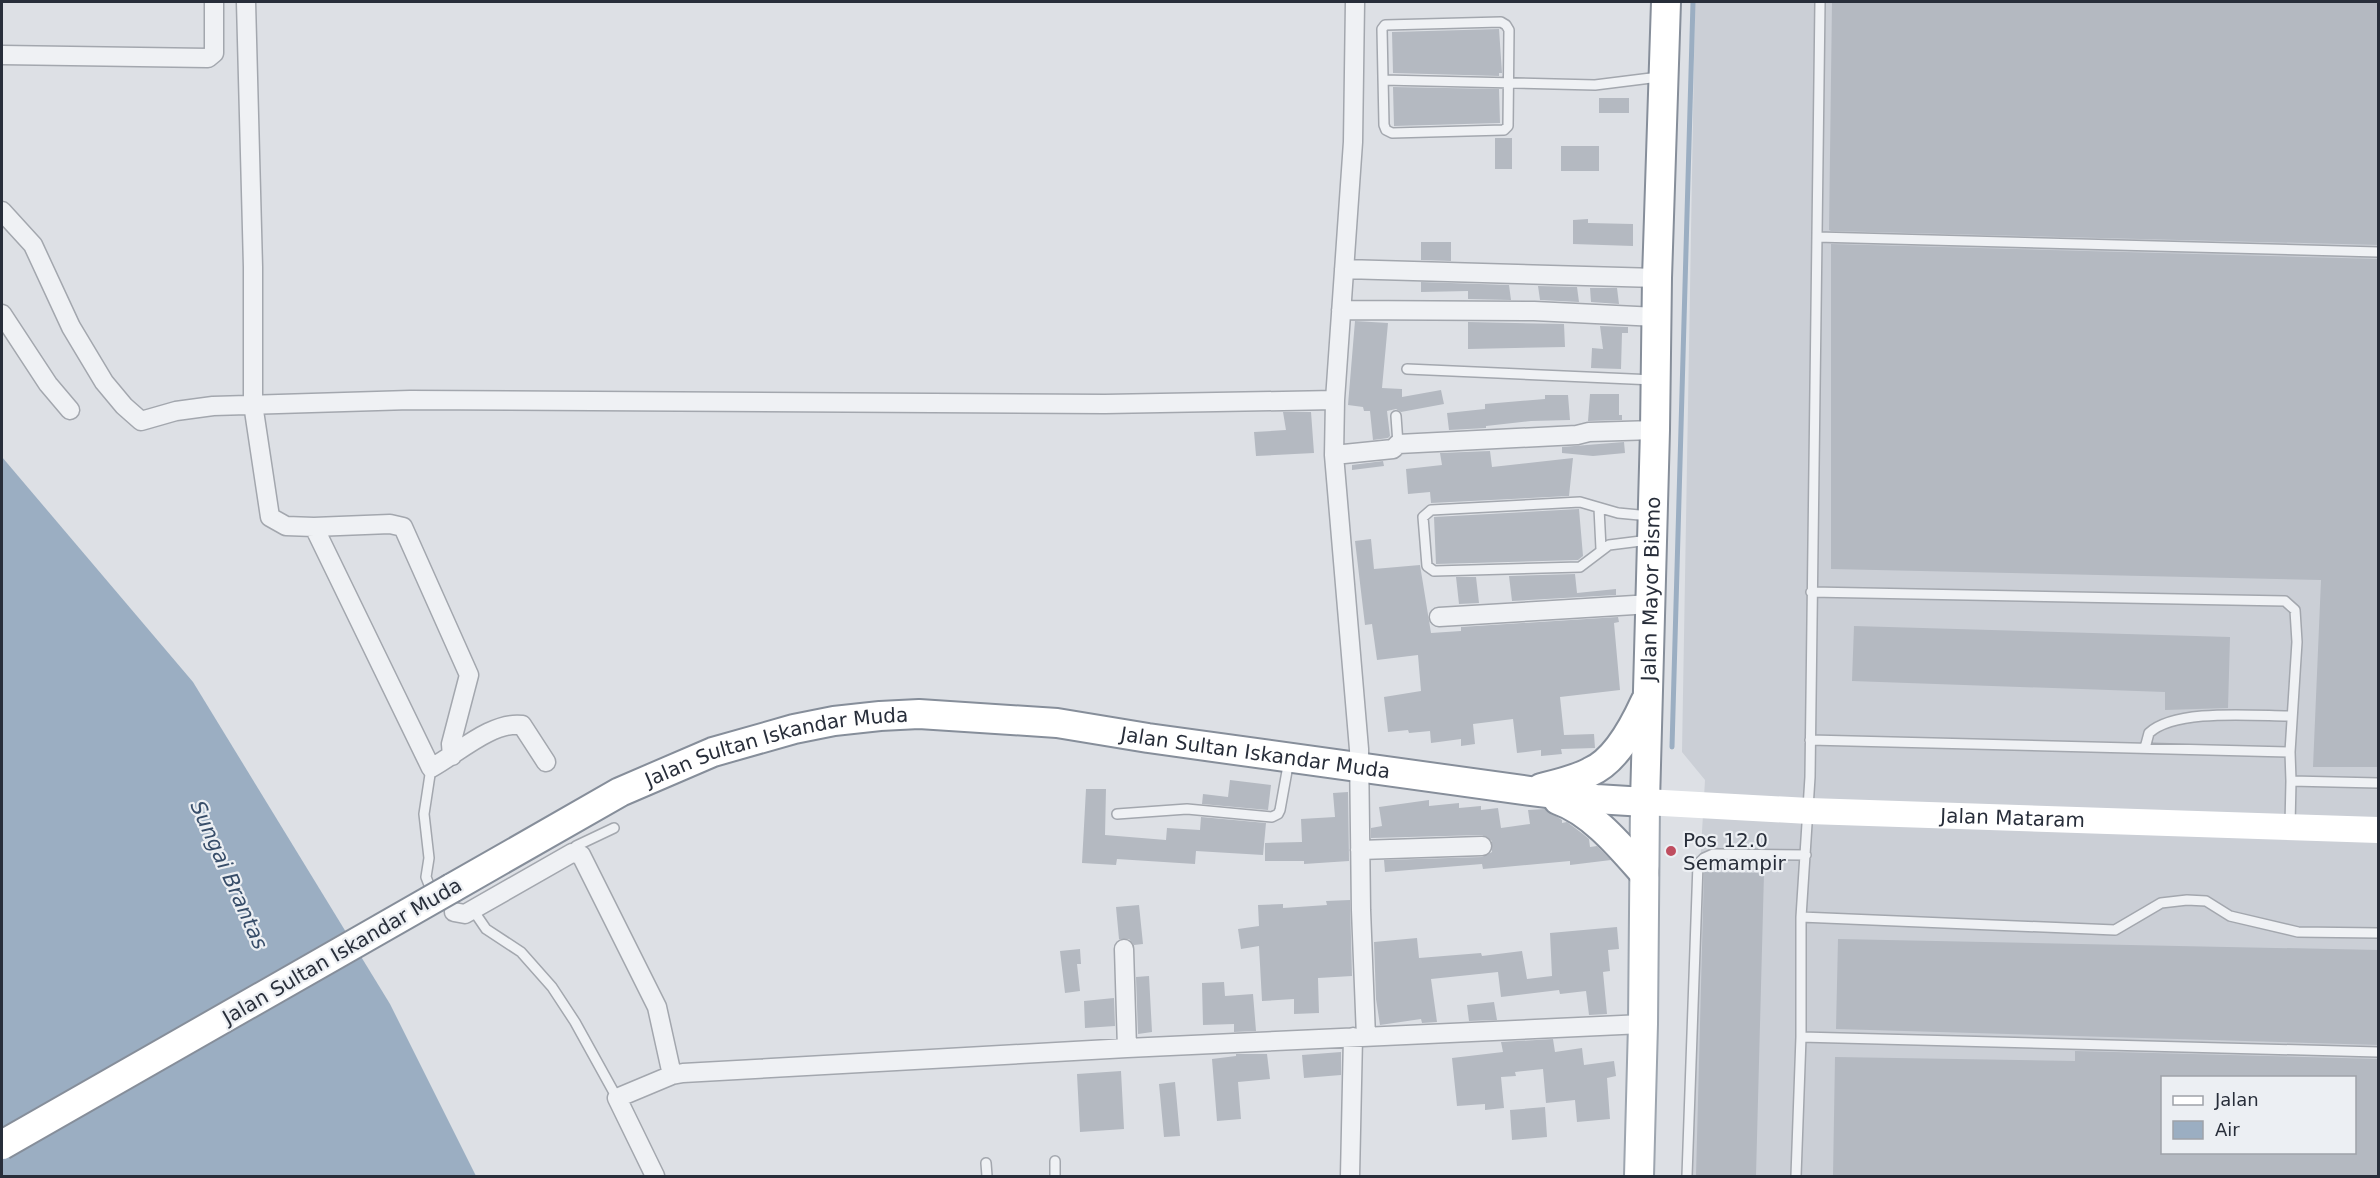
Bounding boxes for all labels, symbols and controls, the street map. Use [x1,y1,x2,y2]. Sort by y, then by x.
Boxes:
street label: Jalan Mayor Bismo [1636,496,1665,684]
street label: Jalan Sultan Iskandar Muda [640,703,909,793]
street label: Jalan Sultan Iskandar Muda [1117,721,1392,783]
water label: Sungai Brantas [186,797,273,953]
street label: Jalan Mataram [1938,803,2085,832]
place label: Pos 12.0 Semampir [1683,828,1786,875]
marker: Pos 12.0 Semampir [1664,844,1678,858]
street label: Jalan Sultan Iskandar Muda [217,873,466,1030]
legend [2161,1076,2356,1154]
text: Jalan [2214,1089,2259,1110]
text: Air [2215,1119,2240,1140]

